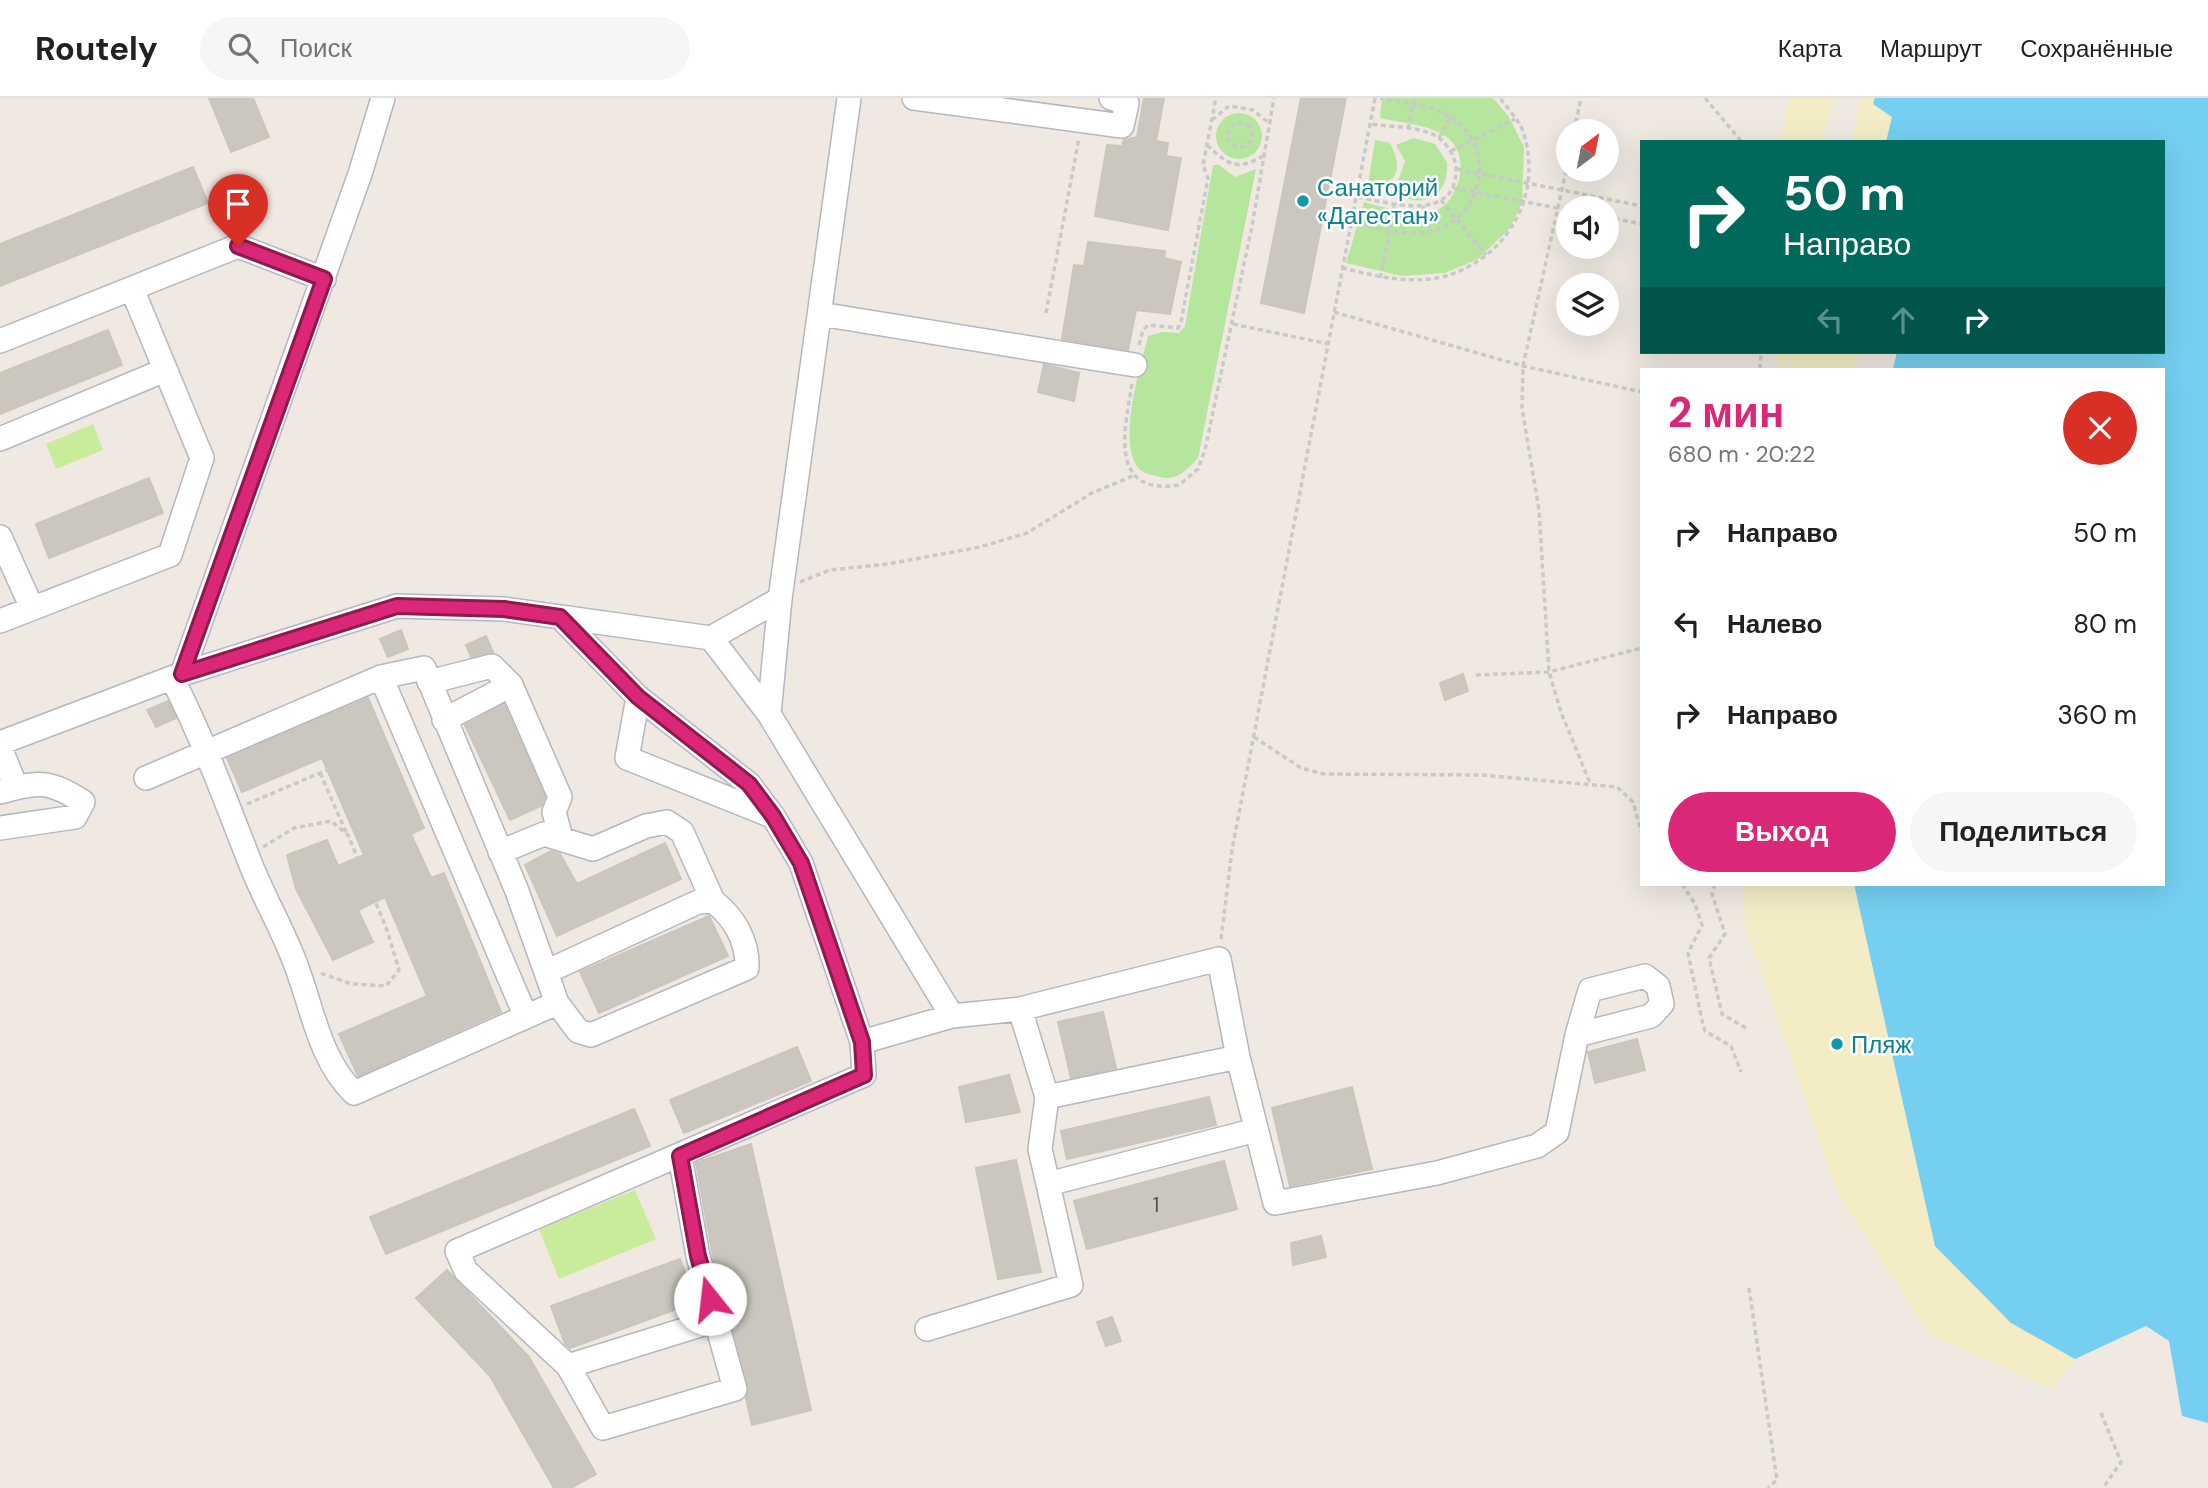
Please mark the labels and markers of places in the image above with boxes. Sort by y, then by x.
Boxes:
place label: Санаторий «Дагестан» [1317,172,1439,231]
pin [208,174,268,246]
marker: Санаторий «Дагестан» [1295,193,1311,209]
place label: Пляж [1851,1029,1911,1060]
marker: Пляж [1829,1036,1845,1052]

